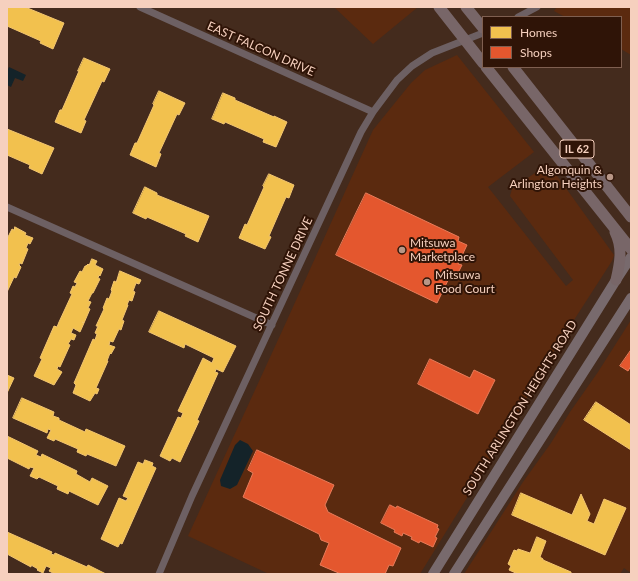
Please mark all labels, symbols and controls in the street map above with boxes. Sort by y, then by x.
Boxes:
legend [482,16,622,68]
street label: EAST FALCON DRIVE [205,19,317,79]
text: Homes [520,25,557,40]
text: Shops [520,45,552,60]
road number: IL 62 [560,140,594,158]
place label: Algonquin & Arlington Heights [509,163,602,191]
marker: Algonquin & Arlington Heights [605,172,615,182]
street label: SOUTH TONNE DRIVE [250,215,316,333]
place label: Mitsuwa Marketplace [410,236,475,264]
marker: Mitsuwa Marketplace [397,245,407,255]
place label: Mitsuwa Food Court [435,268,495,296]
marker: Mitsuwa Food Court [422,277,432,287]
street label: SOUTH ARLINGTON HEIGHTS ROAD [460,318,580,498]

